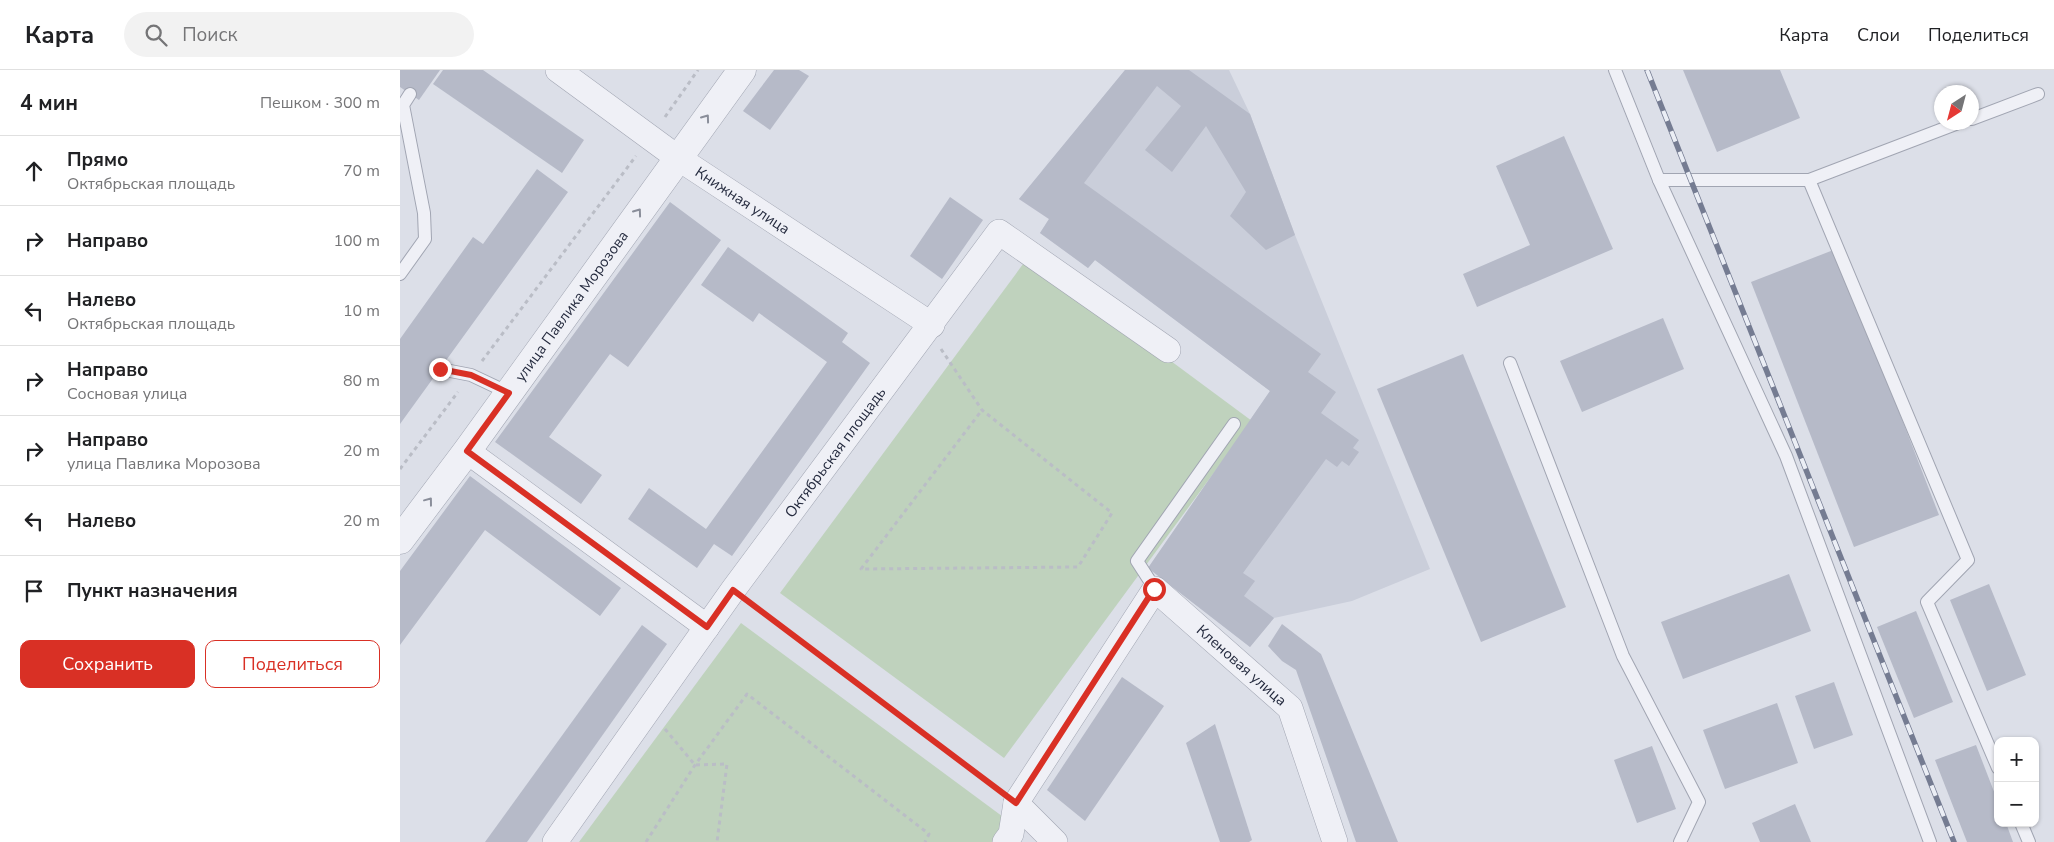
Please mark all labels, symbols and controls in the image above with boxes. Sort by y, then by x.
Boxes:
search box [124,12,474,57]
text: Карта [25,19,94,51]
icon: search [142,21,170,49]
text: Поиск [182,22,237,48]
text: Карта [1779,23,1829,47]
text: Слои [1857,23,1900,47]
text: Поделиться [1928,23,2029,47]
north arrow [1934,85,1979,130]
text: 4 мин [20,89,78,117]
text: Пешком · 300 m [260,92,380,114]
one-way arrow [701,115,709,124]
text: Прямо [67,147,128,173]
icon: ahead [20,157,48,185]
text: 70 m [343,160,380,182]
street label: Книжная улица [691,162,794,239]
text: Октябрьская площадь [67,173,235,195]
one-way arrow [633,209,641,218]
icon: right [20,227,48,255]
street label: улица Павлика Морозова [510,227,633,386]
text: Направо [67,228,148,254]
text: 100 m [333,230,380,252]
text: Налево [67,287,136,313]
icon: left [20,297,48,325]
text: 10 m [343,300,380,322]
text: Октябрьская площадь [67,313,235,335]
text: Направо [67,357,148,383]
route end [429,358,452,381]
icon: right [20,367,48,395]
text: 80 m [343,370,380,392]
text: Сосновая улица [67,383,187,405]
street label: Октябрьская площадь [780,383,890,522]
text: Направо [67,427,148,453]
icon: right [20,437,48,465]
text: 20 m [343,440,380,462]
text: улица Павлика Морозова [67,453,261,475]
one-way arrow [424,498,432,507]
icon: left [20,507,48,535]
text: Налево [67,508,136,534]
text: 20 m [343,510,380,532]
icon: arrive [20,577,48,605]
text: Пункт назначения [67,578,238,604]
route start [1143,578,1166,601]
street label: Кленовая улица [1192,620,1291,710]
button: Сохранить [20,640,195,688]
button: Поделиться [205,640,380,688]
map controls [1994,737,2039,827]
button: + [1994,737,2039,782]
button: − [1994,782,2039,827]

